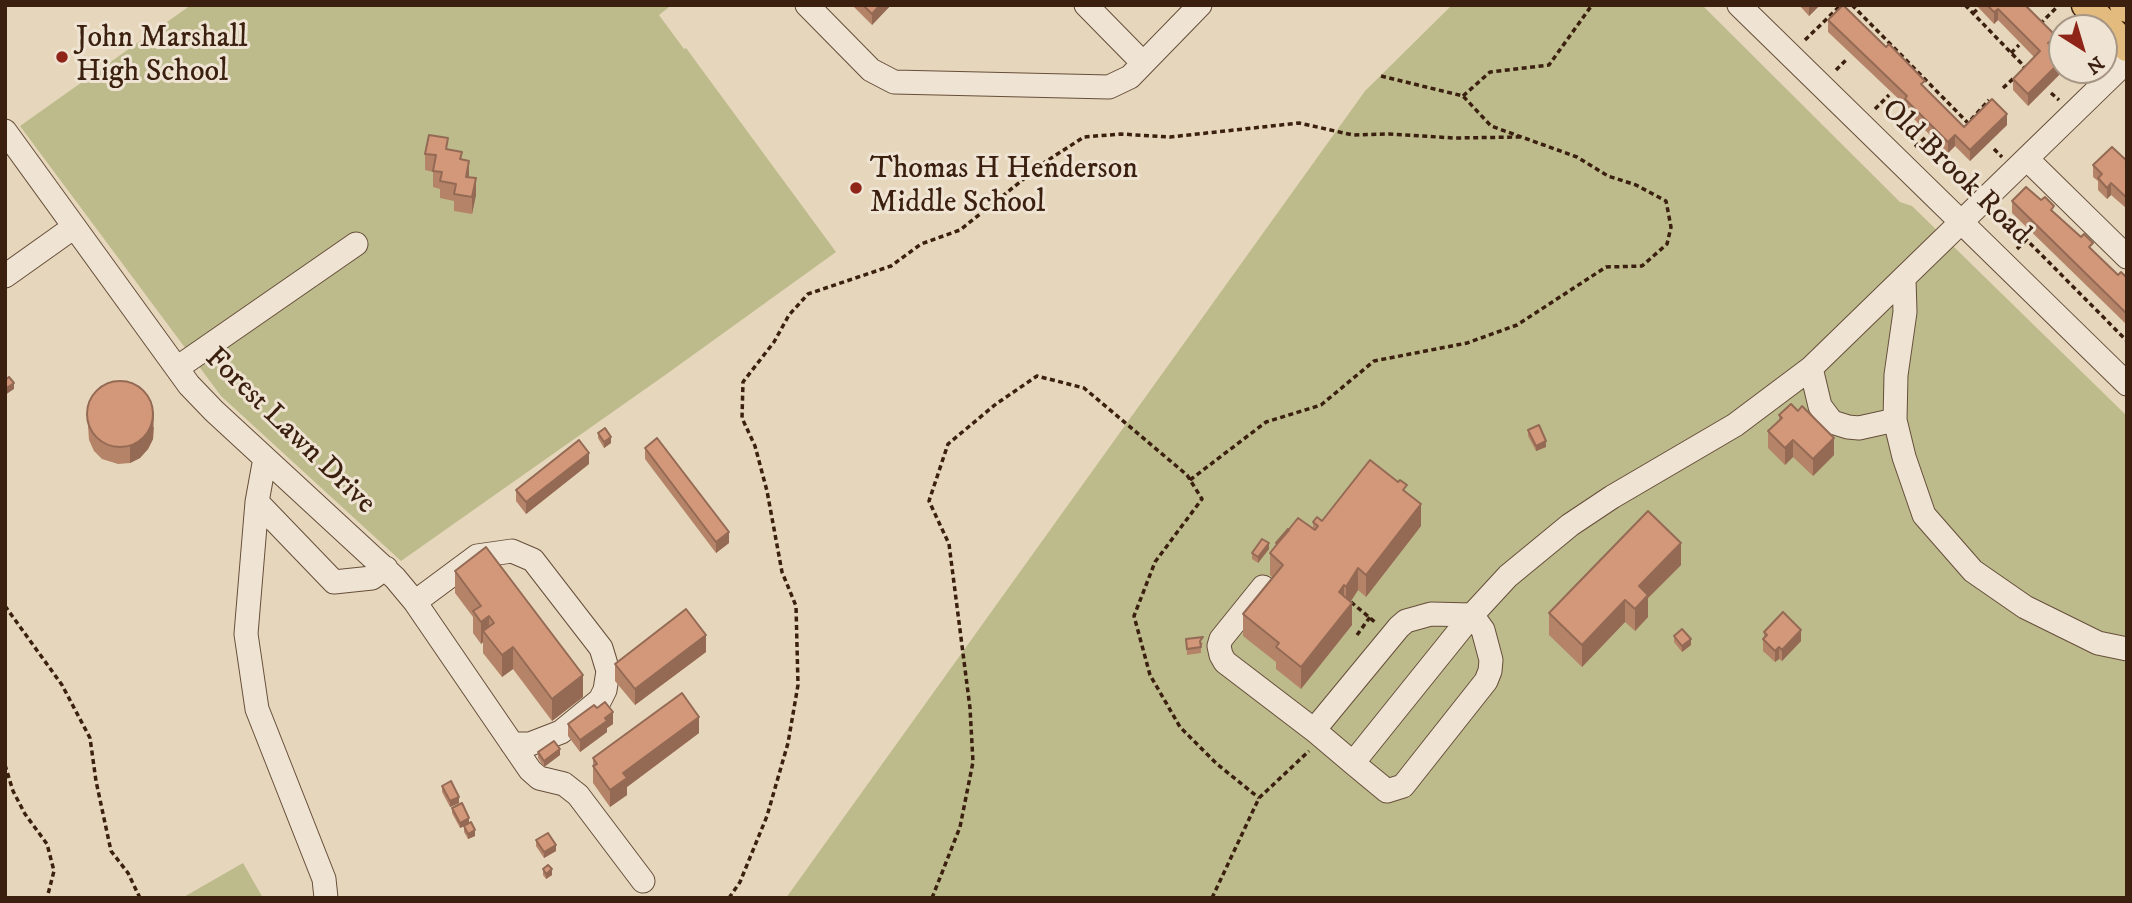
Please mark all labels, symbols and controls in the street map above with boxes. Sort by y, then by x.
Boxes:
north arrow [2048,14,2118,84]
place label: John Marshall High School [76,22,248,92]
marker: John Marshall High School [54,49,70,65]
text: N [2082,51,2108,78]
street label: Old Brook Road [1873,93,2037,253]
place label: Thomas H Henderson Middle School [870,153,1138,224]
marker: Thomas H Henderson Middle School [848,180,864,196]
street label: Forest Lawn Drive [196,341,382,523]

